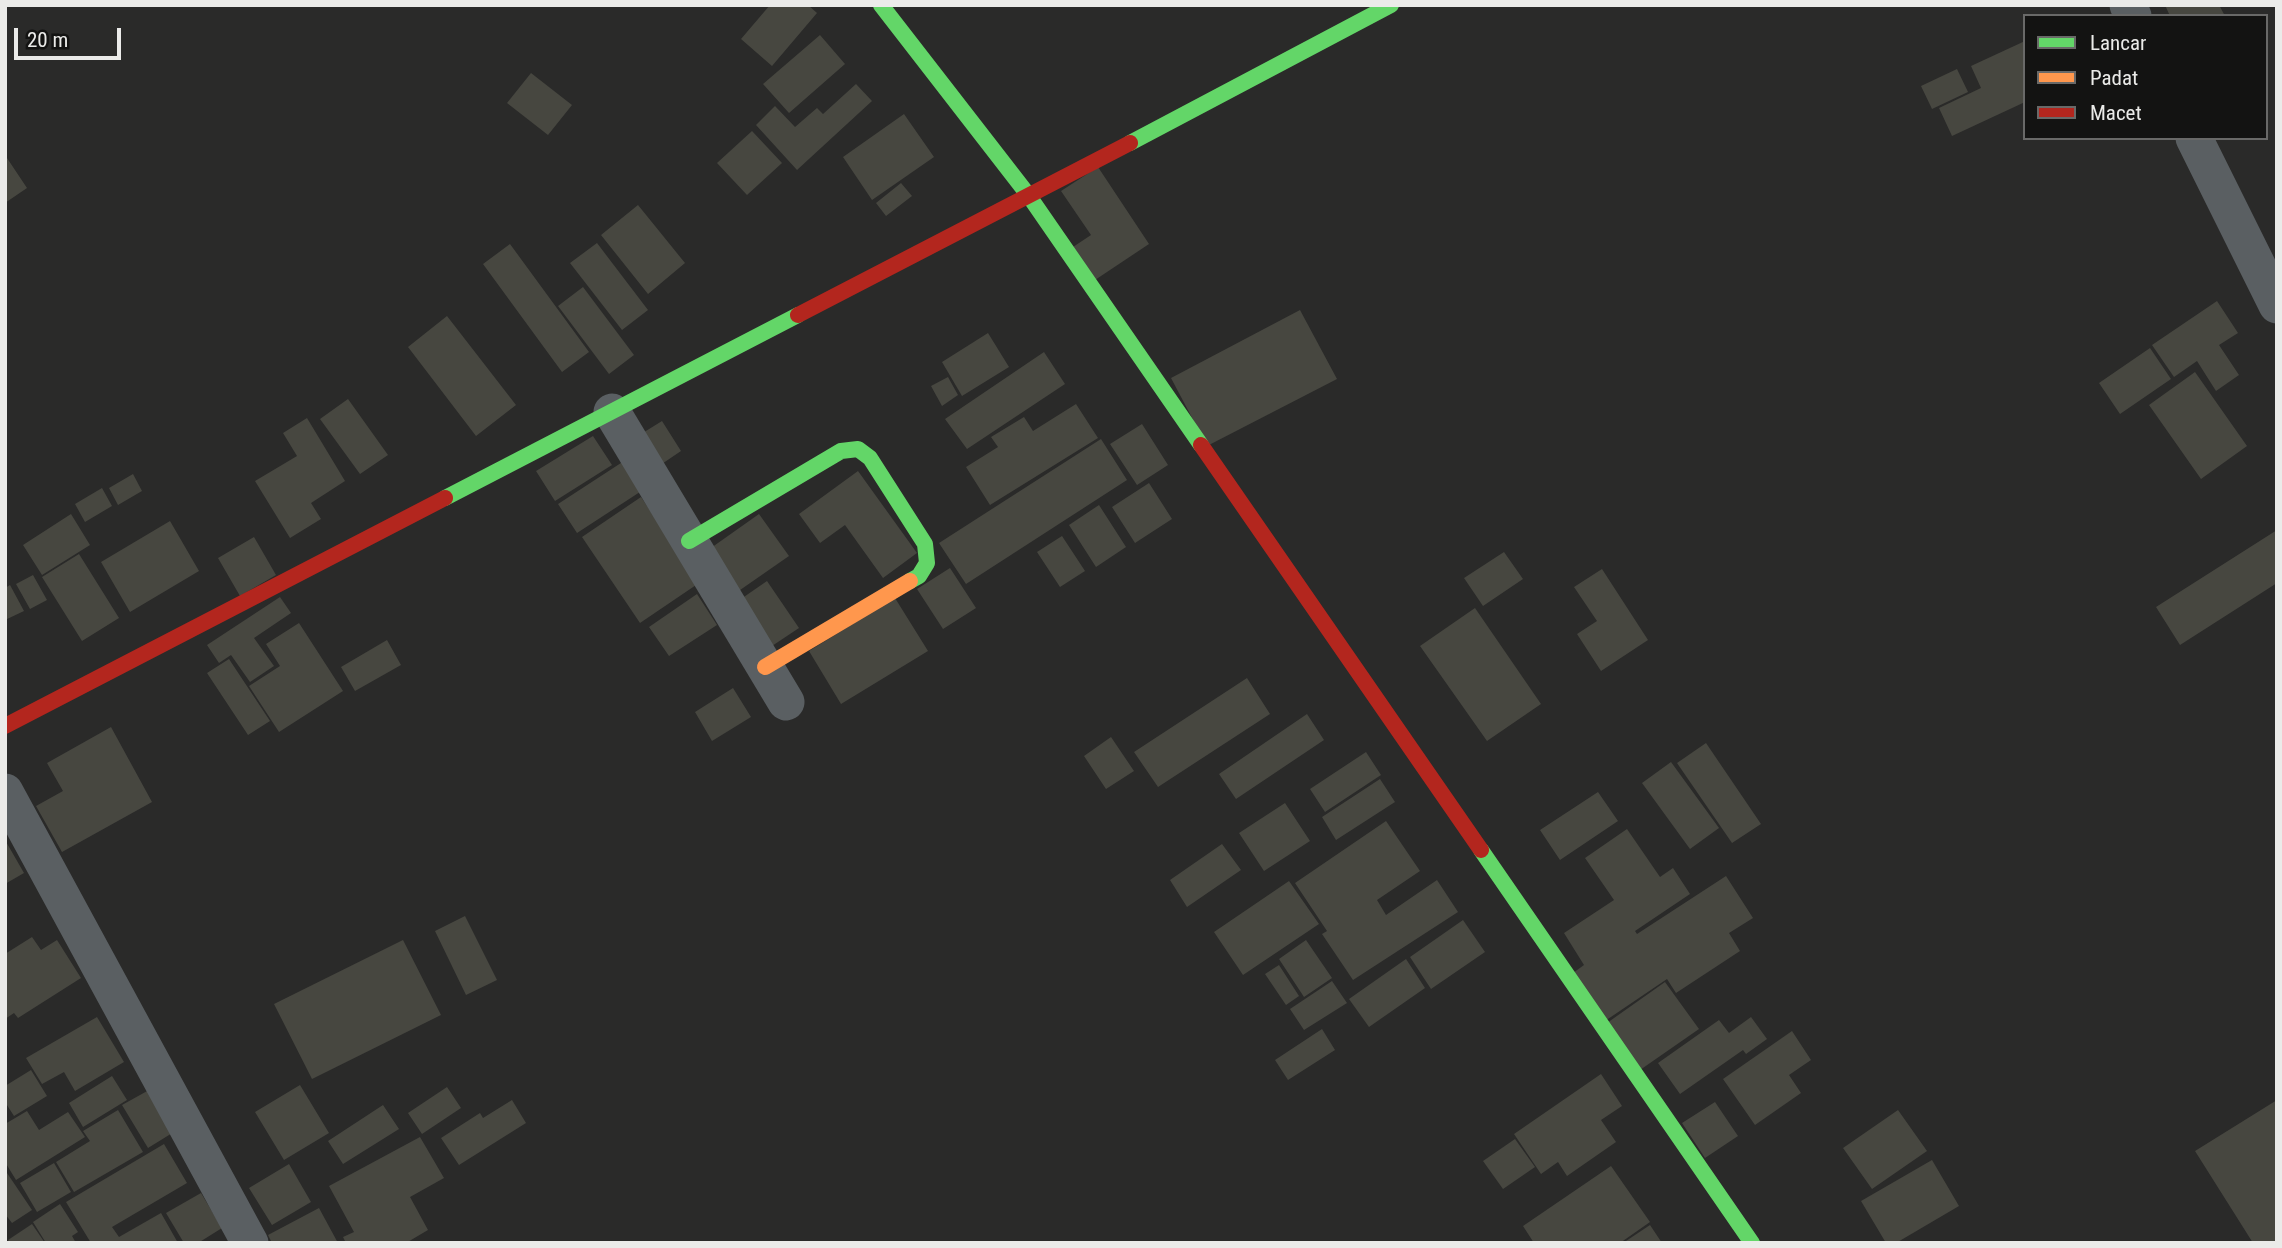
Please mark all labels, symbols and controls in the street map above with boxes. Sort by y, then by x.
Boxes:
scale bar [18,14,124,58]
legend [2023,14,2268,140]
text: 20 m [27,28,68,52]
text: Lancar [2090,31,2146,55]
text: Padat [2090,66,2138,90]
text: Macet [2090,101,2142,125]

